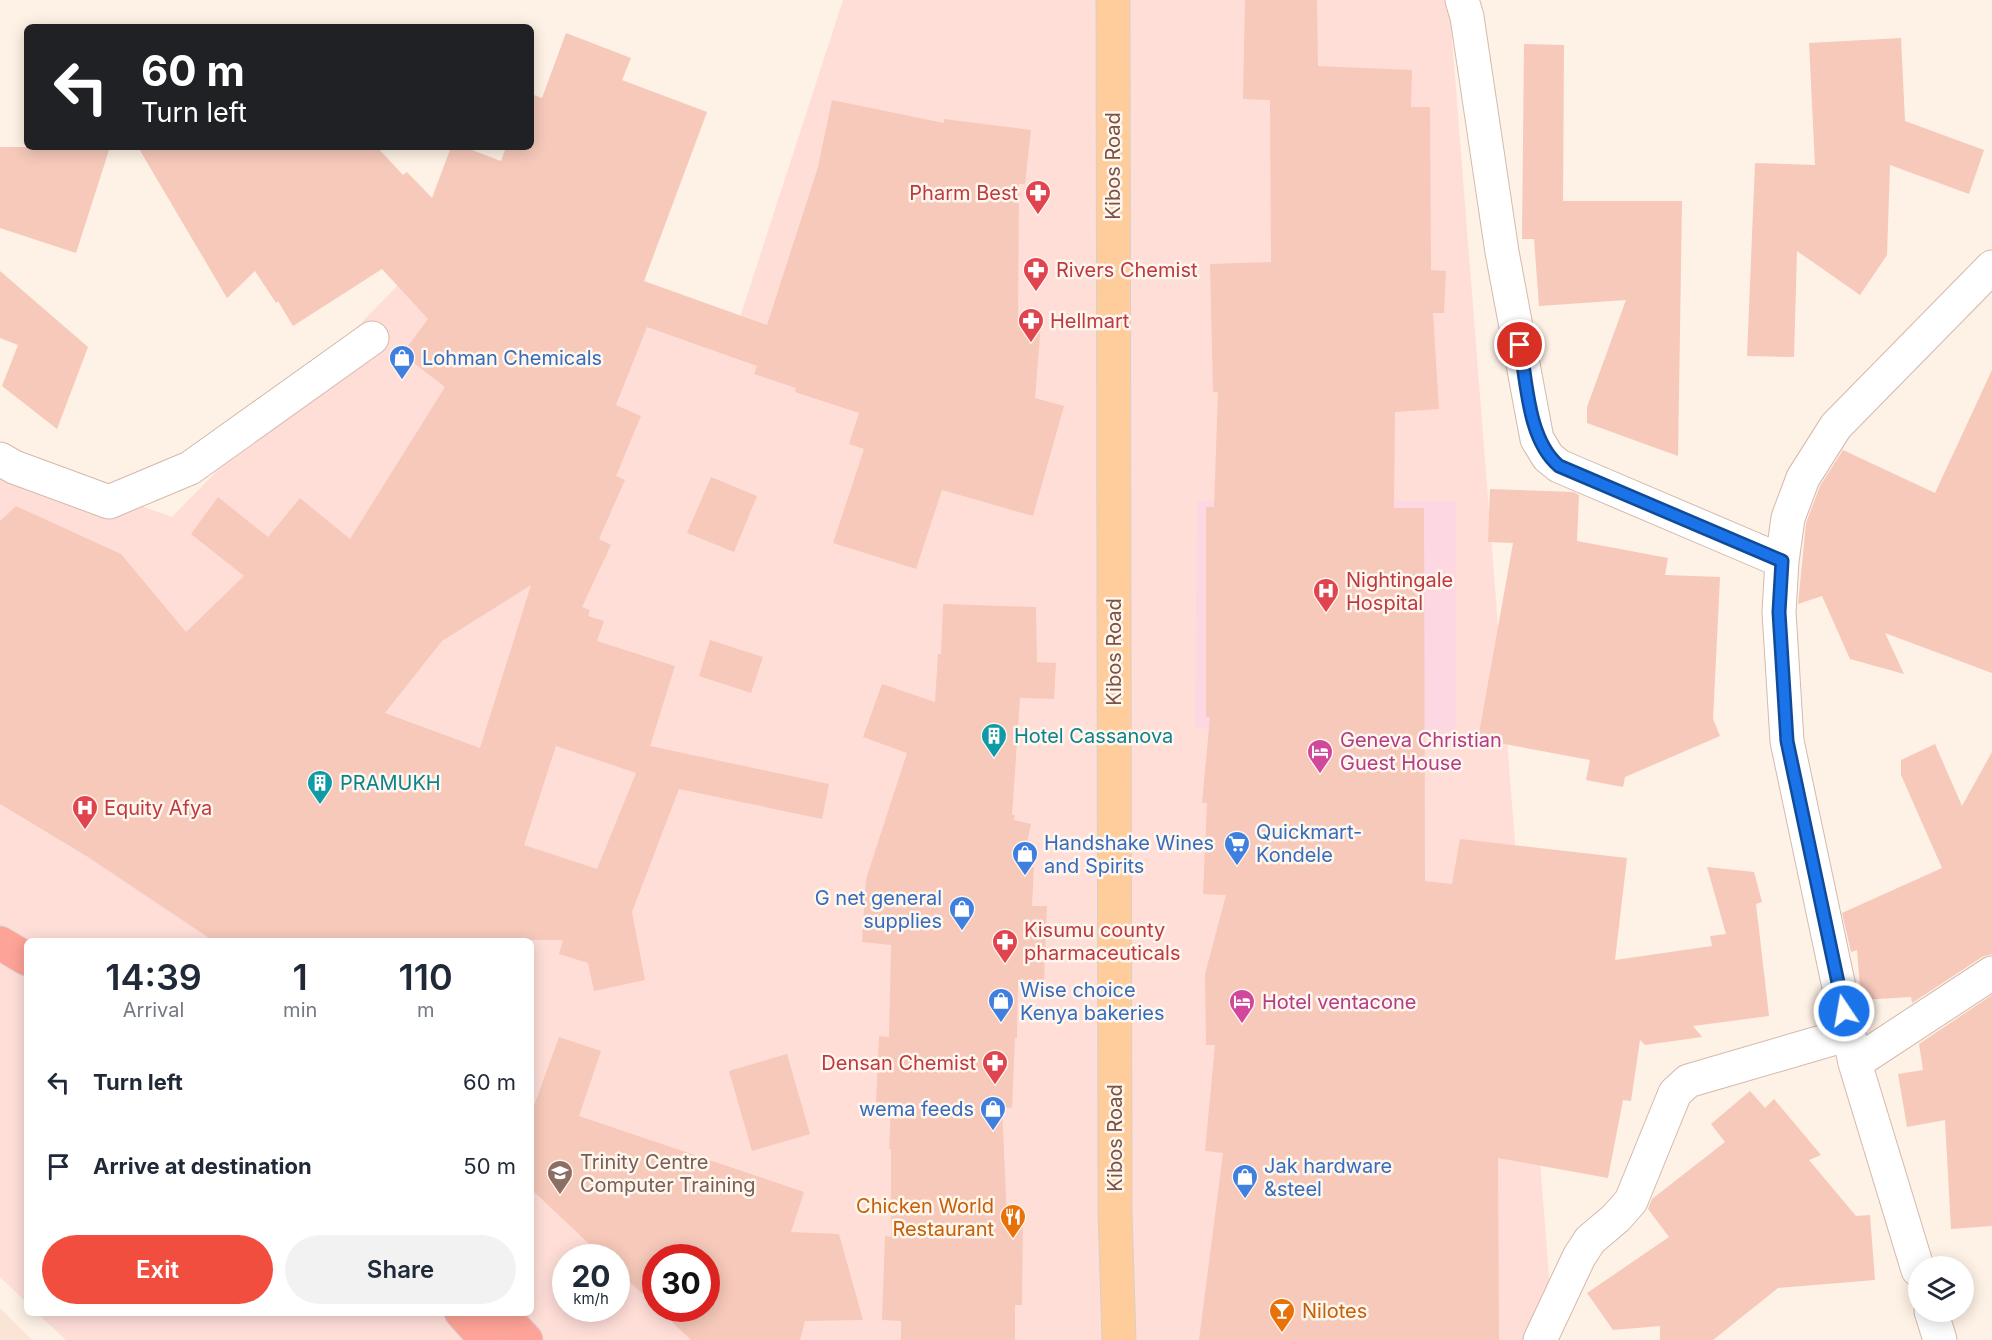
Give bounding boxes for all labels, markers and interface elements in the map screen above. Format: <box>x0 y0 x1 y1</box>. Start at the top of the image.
text: 60 m <box>141 45 245 96</box>
icon: left <box>42 48 120 126</box>
text: Turn left <box>141 96 247 129</box>
street label: Kibos Road <box>1101 112 1125 220</box>
pharmacy icon: Pharm Best <box>1023 178 1053 216</box>
place label: Pharm Best <box>909 181 1018 205</box>
pharmacy icon: Rivers Chemist <box>1021 255 1051 293</box>
place label: Rivers Chemist <box>1056 258 1198 282</box>
pharmacy icon: Hellmart <box>1016 306 1046 344</box>
place label: Hellmart <box>1050 309 1130 333</box>
pin <box>1494 319 1545 370</box>
icon: arrive <box>1503 328 1536 361</box>
shop icon: Lohman Chemicals <box>387 343 417 381</box>
place label: Lohman Chemicals <box>422 346 602 370</box>
place label: Nightingale Hospital <box>1346 568 1453 615</box>
hospital icon: Nightingale Hospital <box>1311 576 1341 614</box>
street label: Kibos Road <box>1102 598 1126 706</box>
building icon: Hotel Cassanova <box>979 721 1009 759</box>
place label: Hotel Cassanova <box>1014 724 1173 748</box>
place label: Geneva Christian Guest House <box>1340 728 1502 775</box>
hotel icon: Geneva Christian Guest House <box>1305 737 1335 775</box>
building icon: PRAMUKH <box>305 768 335 806</box>
place label: PRAMUKH <box>340 771 441 795</box>
hospital icon: Equity Afya <box>70 793 100 831</box>
place label: Equity Afya <box>104 796 212 820</box>
place label: Quickmart- Kondele <box>1256 820 1362 867</box>
supermarket icon: Quickmart- Kondele <box>1222 829 1252 867</box>
place label: Handshake Wines and Spirits <box>1044 831 1214 878</box>
shop icon: Handshake Wines and Spirits <box>1010 839 1040 877</box>
place label: G net general supplies <box>815 886 942 933</box>
shop icon: G net general supplies <box>947 894 977 932</box>
place label: Kisumu county pharmaceuticals <box>1024 918 1180 965</box>
pharmacy icon: Kisumu county pharmaceuticals <box>990 927 1020 965</box>
text: 14:39 <box>105 955 202 999</box>
text: 1 <box>293 955 308 999</box>
text: 110 <box>399 955 453 999</box>
place label: Wise choice Kenya bakeries <box>1020 978 1165 1025</box>
position arrow <box>1812 979 1876 1043</box>
shop icon: Wise choice Kenya bakeries <box>986 986 1016 1024</box>
hotel icon: Hotel ventacone <box>1227 987 1257 1025</box>
place label: Hotel ventacone <box>1262 990 1416 1014</box>
text: Arrival <box>123 998 184 1022</box>
text: min <box>283 998 317 1022</box>
text: m <box>417 998 434 1022</box>
pharmacy icon: Densan Chemist <box>980 1048 1010 1086</box>
place label: Densan Chemist <box>821 1051 976 1075</box>
icon: left <box>42 1066 75 1099</box>
text: Turn left <box>93 1069 183 1095</box>
text: 60 m <box>463 1069 516 1095</box>
street label: Kibos Road <box>1103 1084 1127 1192</box>
shop icon: wema feeds <box>978 1094 1008 1132</box>
place label: wema feeds <box>859 1097 974 1121</box>
icon: arrive <box>42 1150 75 1183</box>
place label: Trinity Centre Computer Training <box>580 1150 755 1197</box>
text: Arrive at destination <box>93 1153 312 1179</box>
text: 50 m <box>463 1153 516 1179</box>
place label: Jak hardware &steel <box>1264 1154 1392 1201</box>
school or university icon: Trinity Centre Computer Training <box>545 1158 575 1196</box>
shop icon: Jak hardware &steel <box>1230 1162 1260 1200</box>
place label: Chicken World Restaurant <box>856 1194 994 1241</box>
restaurant icon: Chicken World Restaurant <box>998 1202 1028 1240</box>
button: Exit <box>42 1235 273 1304</box>
button: Share <box>285 1235 516 1304</box>
speed limit sign: 30 <box>642 1244 720 1322</box>
map controls <box>1908 1256 1974 1322</box>
button: layers <box>1908 1256 1974 1322</box>
text: 20 <box>571 1258 611 1294</box>
text: km/h <box>573 1289 609 1308</box>
bar icon: Nilotes <box>1267 1296 1297 1334</box>
place label: Nilotes <box>1302 1299 1367 1323</box>

